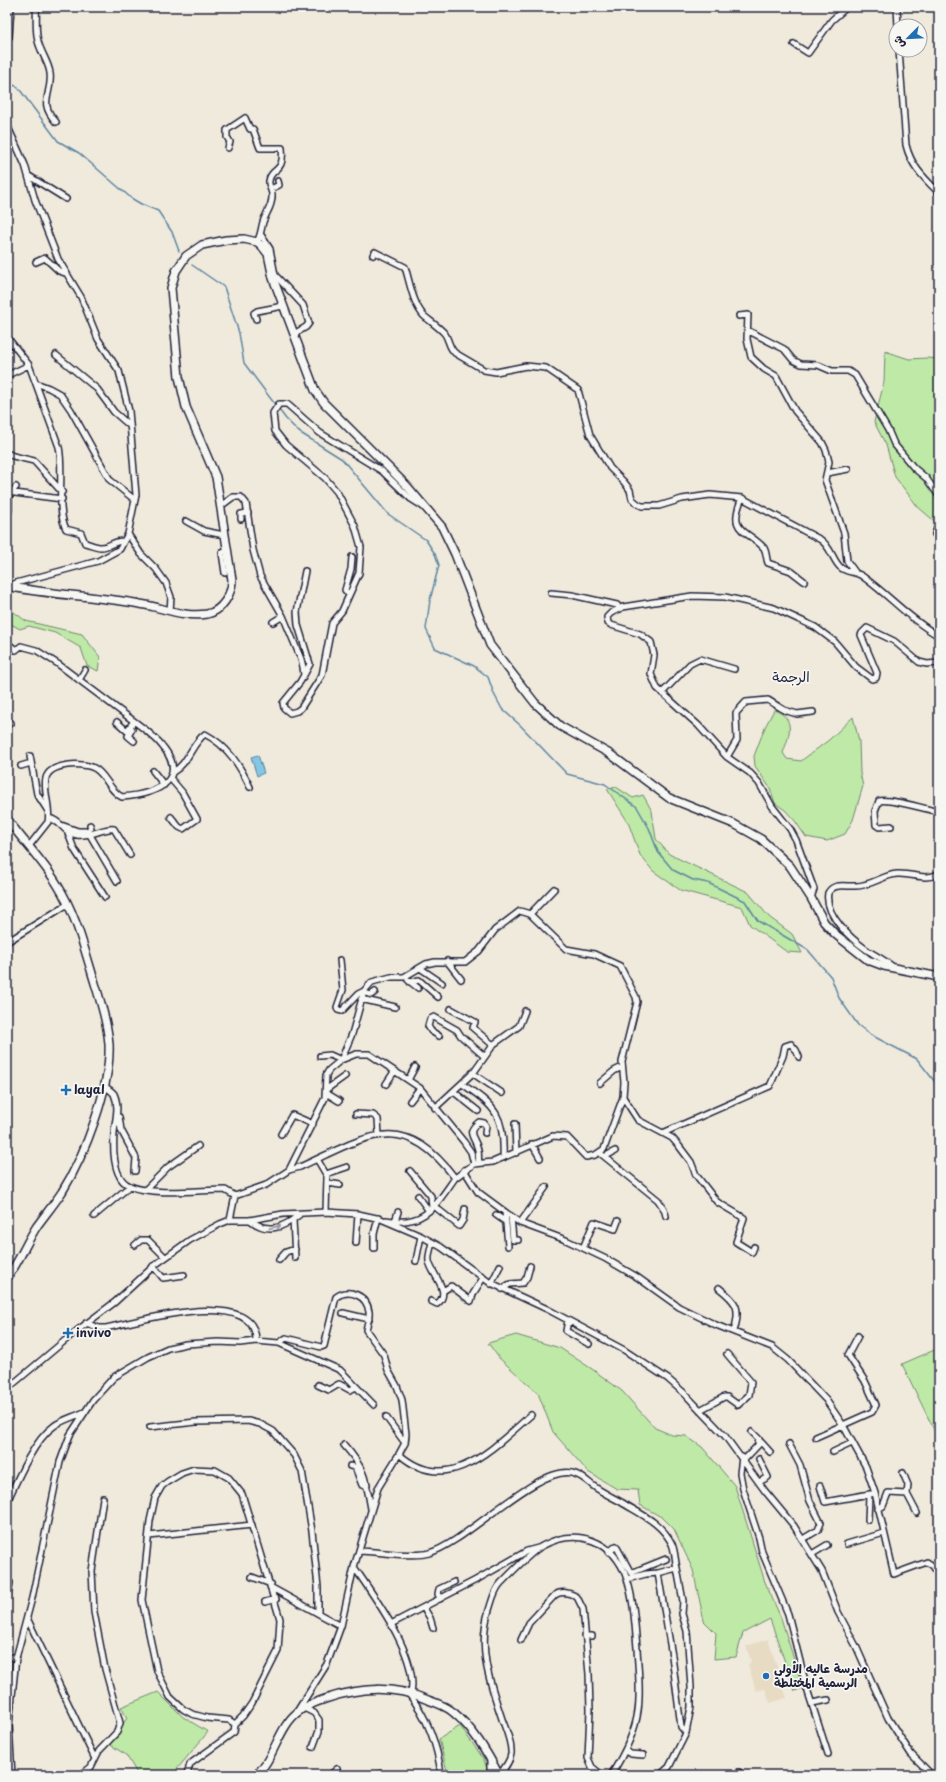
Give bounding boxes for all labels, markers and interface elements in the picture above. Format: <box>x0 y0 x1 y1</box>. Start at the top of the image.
north arrow <box>888 18 928 58</box>
text: ش <box>888 33 909 51</box>
district label: الرجمة <box>772 666 810 687</box>
place label: layal <box>74 1080 105 1098</box>
marker: layal <box>61 1085 71 1095</box>
one-way arrow <box>268 1222 281 1230</box>
place label: invivo <box>76 1323 111 1341</box>
marker: invivo <box>63 1328 73 1338</box>
place label: مدرسة عاليه الأولى الرسمية المختلطة <box>774 1659 868 1691</box>
marker: مدرسة عاليه الأولى الرسمية المختلطة <box>761 1671 771 1681</box>

